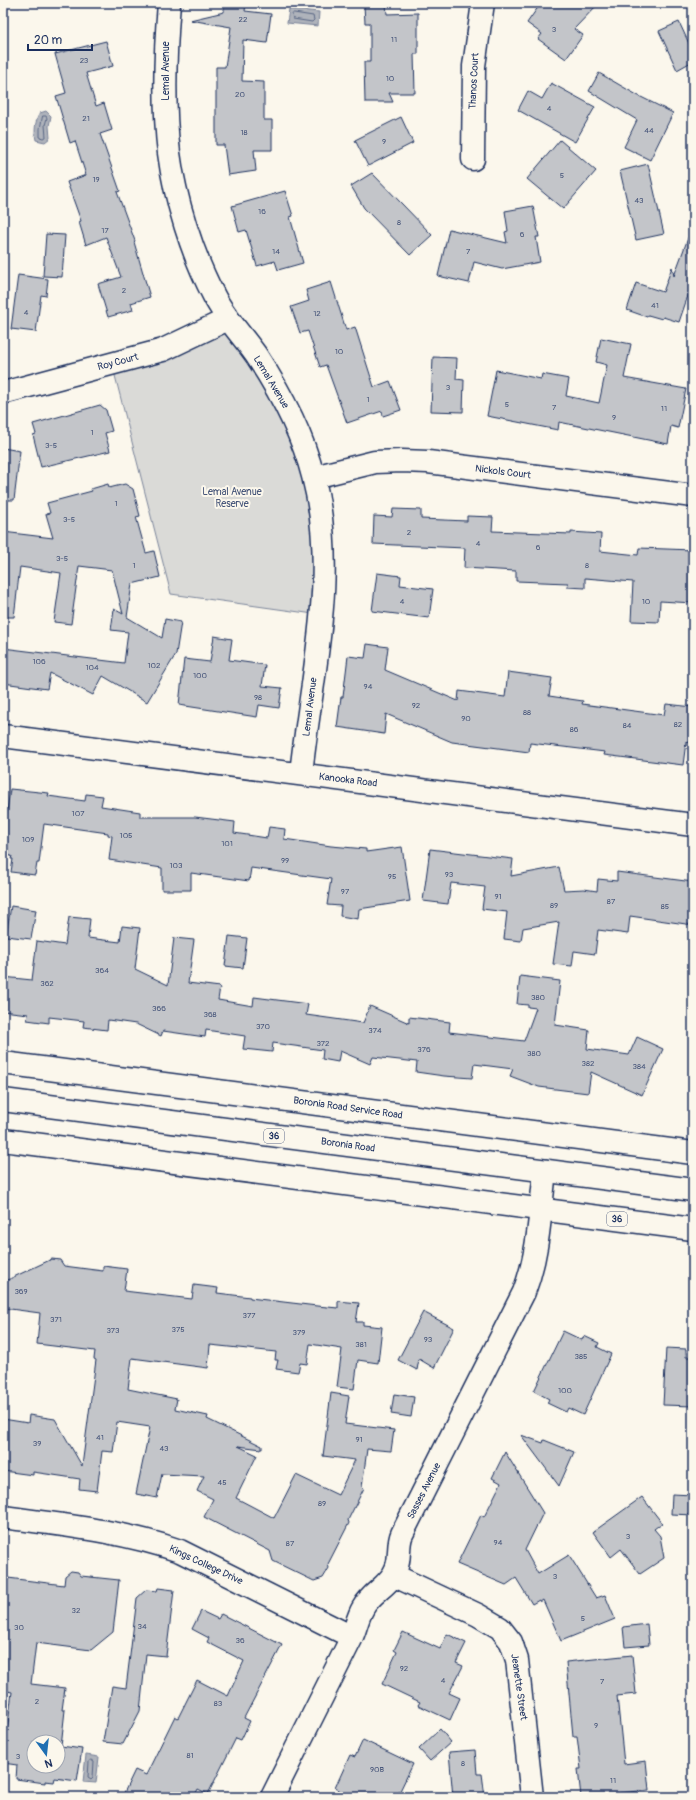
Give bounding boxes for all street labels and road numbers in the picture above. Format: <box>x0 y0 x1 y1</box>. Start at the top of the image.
street label: Lemal Avenue <box>160 41 172 101</box>
street label: Thanos Court <box>467 51 482 110</box>
street label: Roy Court <box>96 351 141 373</box>
street label: Lemal Avenue <box>251 353 291 411</box>
street label: Nickols Court <box>474 463 533 482</box>
street label: Lemal Avenue <box>300 677 320 737</box>
street label: Kanooka Road <box>318 770 378 790</box>
street label: Boronia Road Service Road <box>293 1094 404 1122</box>
road number: 36 <box>264 1129 284 1143</box>
street label: Boronia Road <box>320 1135 376 1155</box>
road number: 36 <box>607 1212 627 1226</box>
street label: Sasses Avenue <box>405 1461 443 1521</box>
street label: Kings College Drive <box>167 1543 245 1587</box>
street label: Jeanette Street <box>508 1653 530 1722</box>

